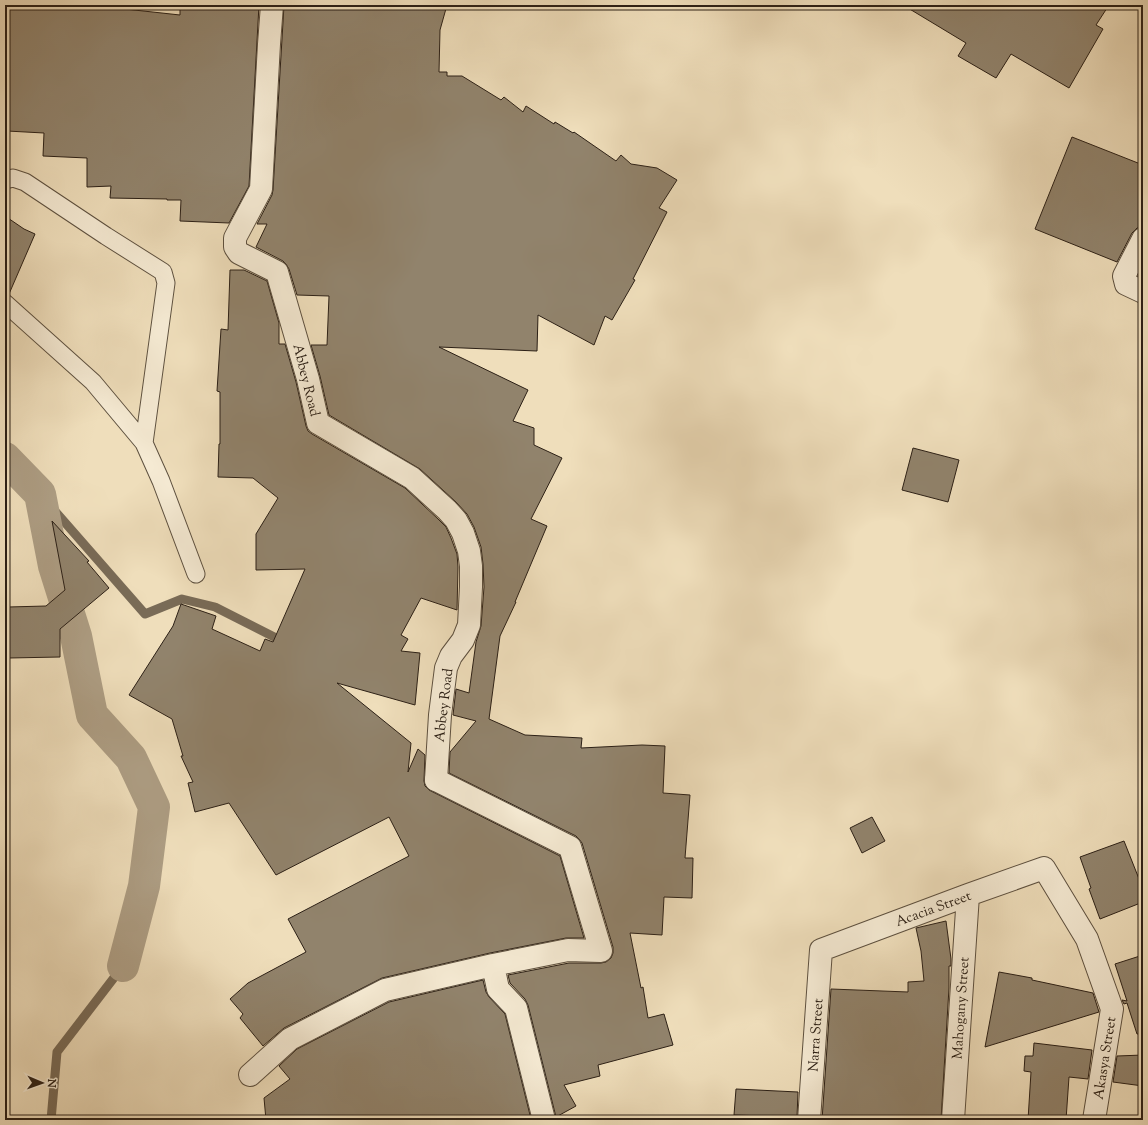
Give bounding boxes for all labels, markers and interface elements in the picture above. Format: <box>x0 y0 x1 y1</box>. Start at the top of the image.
street label: Abbey Road <box>286 342 324 419</box>
street label: Abbey Road <box>431 667 459 743</box>
street label: Acacia Street <box>893 887 974 933</box>
street label: Mahogany Street <box>948 956 976 1060</box>
street label: Narra Street <box>804 998 830 1072</box>
street label: Akasya Street <box>1090 1015 1122 1101</box>
north arrow <box>22 1063 62 1103</box>
text: N <box>43 1078 59 1088</box>

